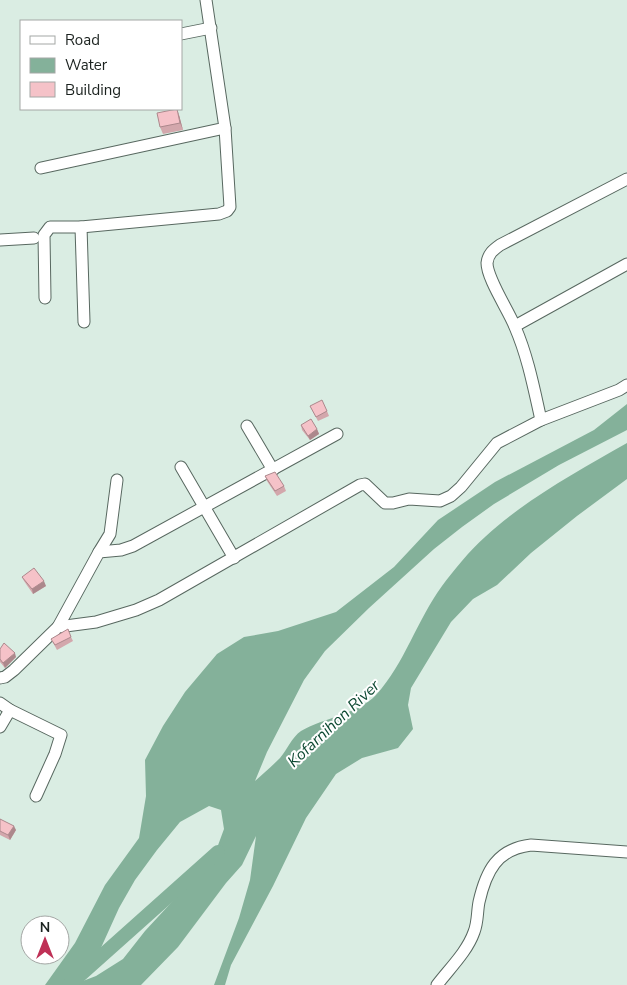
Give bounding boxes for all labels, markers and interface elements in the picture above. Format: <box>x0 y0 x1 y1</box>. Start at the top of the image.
legend <box>20 20 182 110</box>
text: Road <box>65 30 100 50</box>
text: Water <box>65 55 108 75</box>
text: Building <box>65 80 121 100</box>
water label: Kofarnihon River <box>283 674 386 772</box>
north arrow <box>20 915 70 965</box>
text: N <box>40 918 50 937</box>

